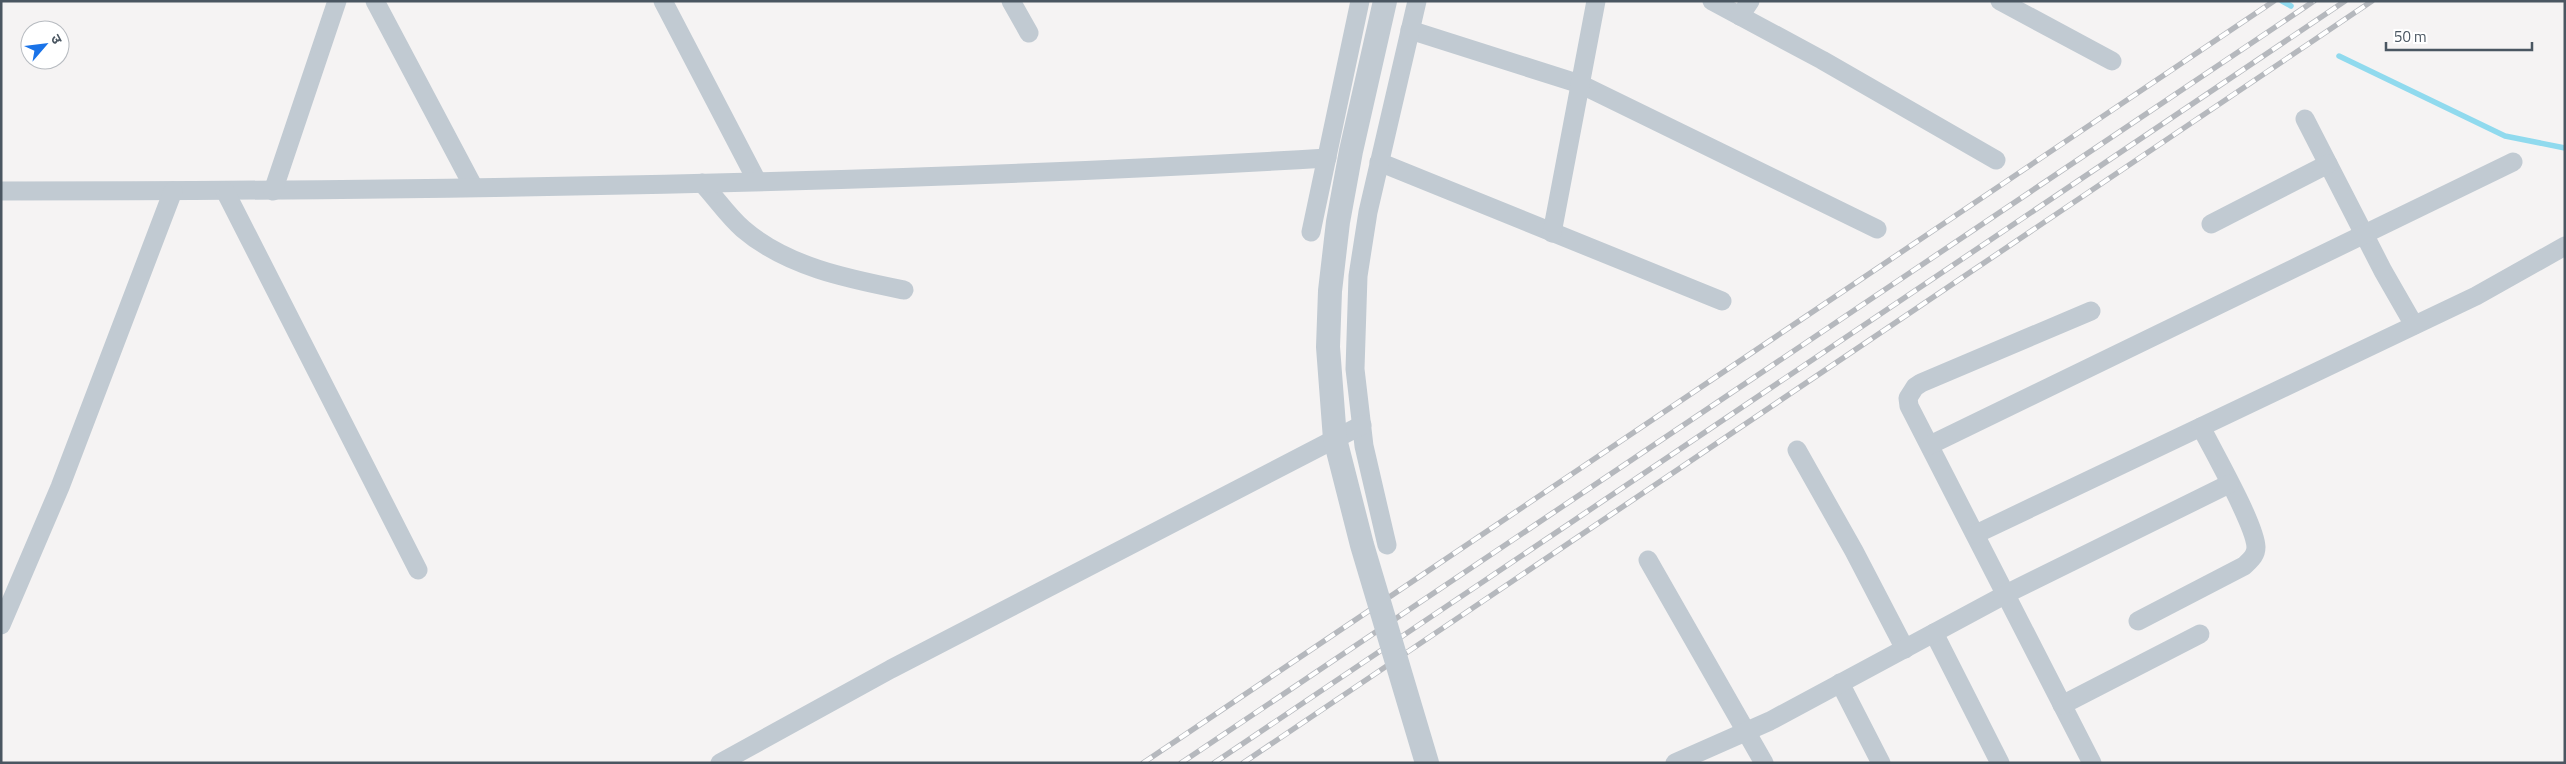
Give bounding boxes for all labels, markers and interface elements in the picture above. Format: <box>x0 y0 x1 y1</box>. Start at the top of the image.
north arrow <box>20 20 70 70</box>
scale bar <box>2386 20 2532 52</box>
text: 50 m <box>2394 25 2427 48</box>
text: उ <box>46 30 68 48</box>

